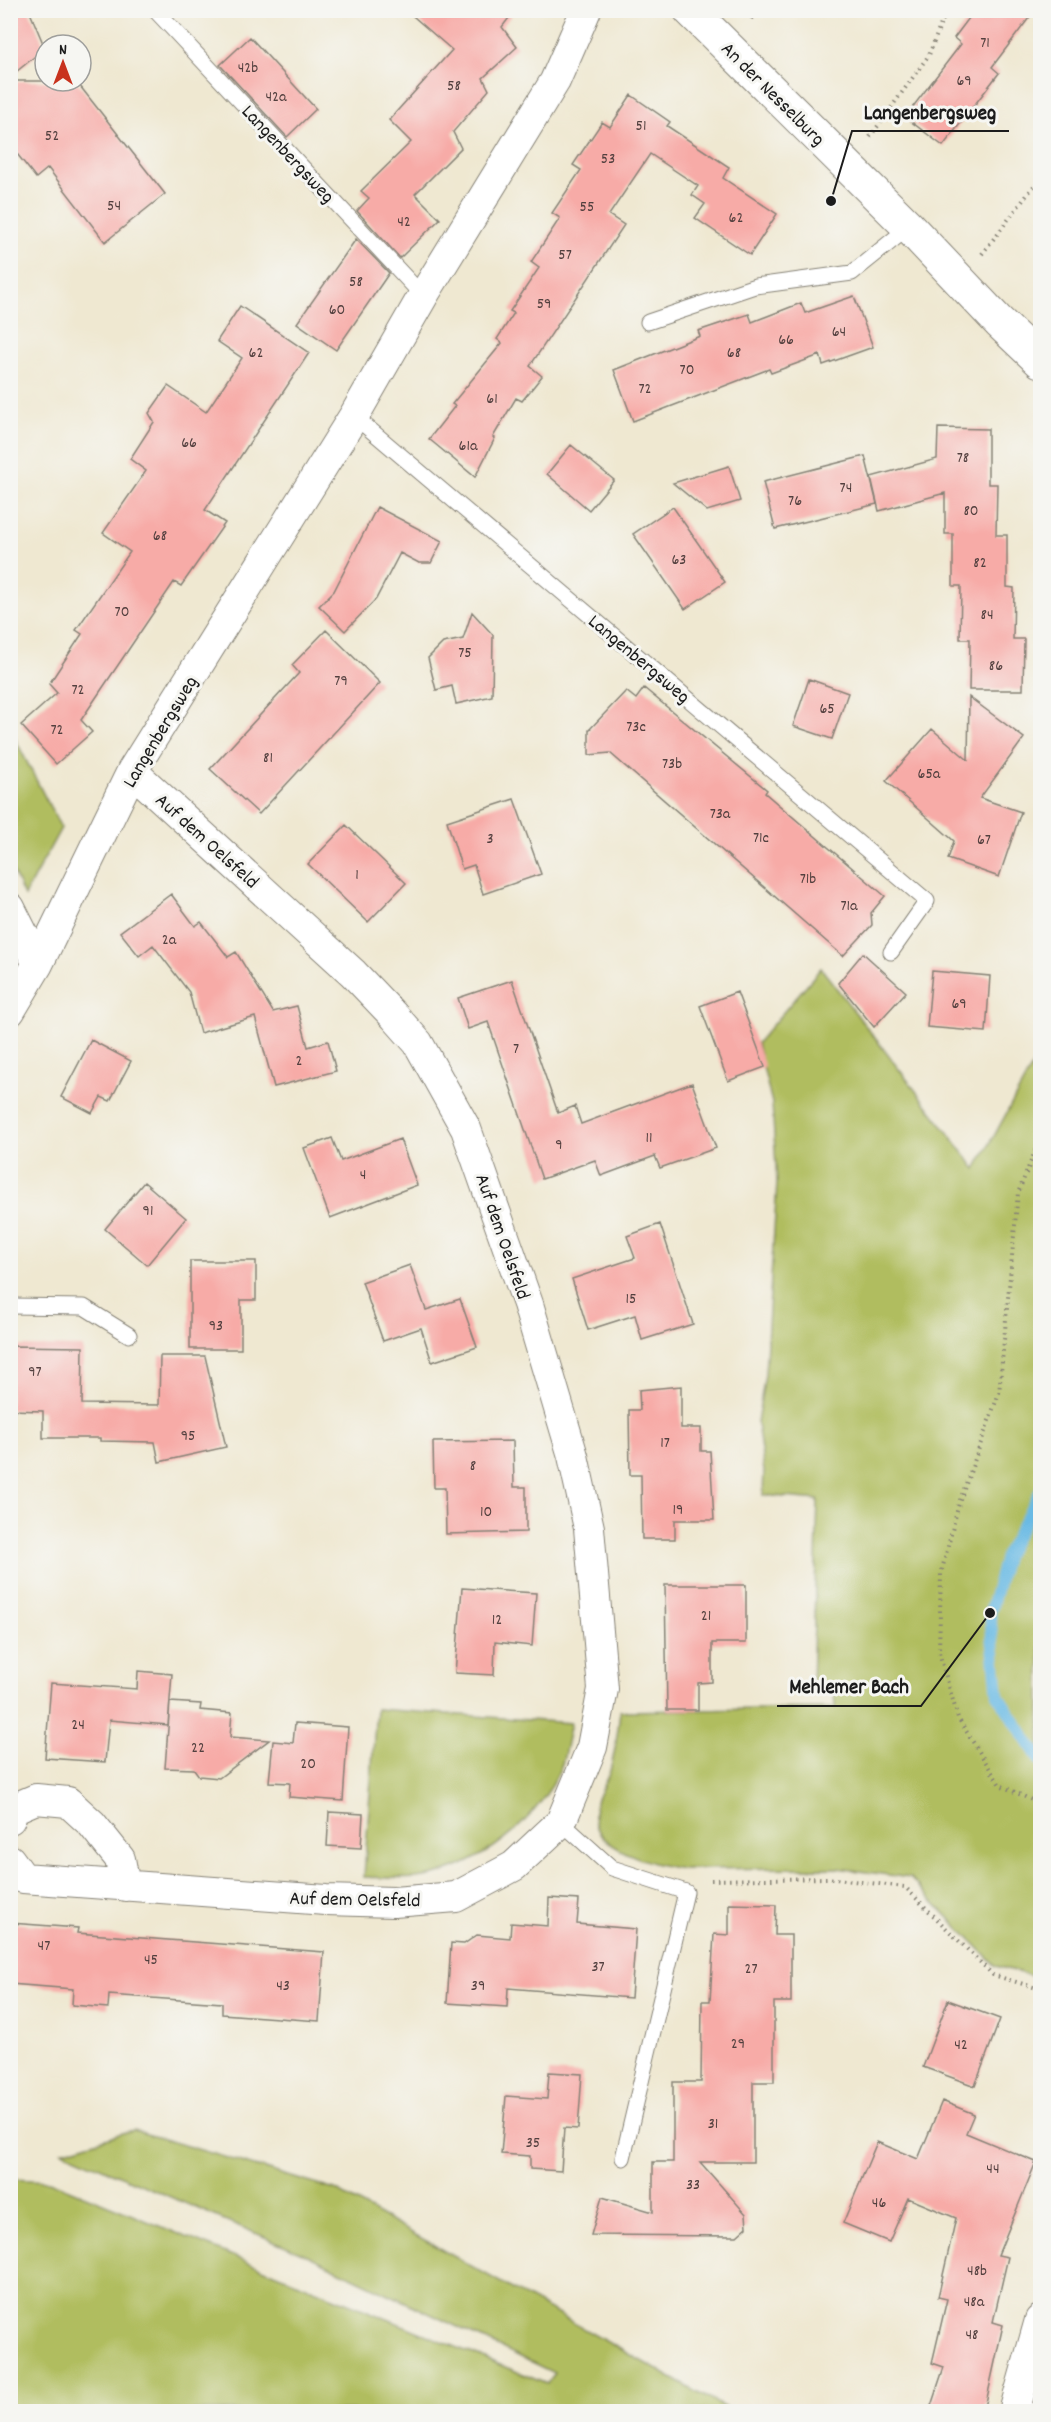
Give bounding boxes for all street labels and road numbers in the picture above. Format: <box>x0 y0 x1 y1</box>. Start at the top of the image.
street label: An der Nesselburg <box>713 37 830 154</box>
street label: Langenbergsweg <box>234 99 340 211</box>
street label: Langenbergsweg <box>581 609 695 712</box>
street label: Langenbergsweg <box>117 671 206 794</box>
street label: Auf dem Oelsfeld <box>148 788 264 896</box>
street label: Auf dem Oelsfeld <box>467 1170 536 1304</box>
street label: Auf dem Oelsfeld <box>289 1886 421 1916</box>

